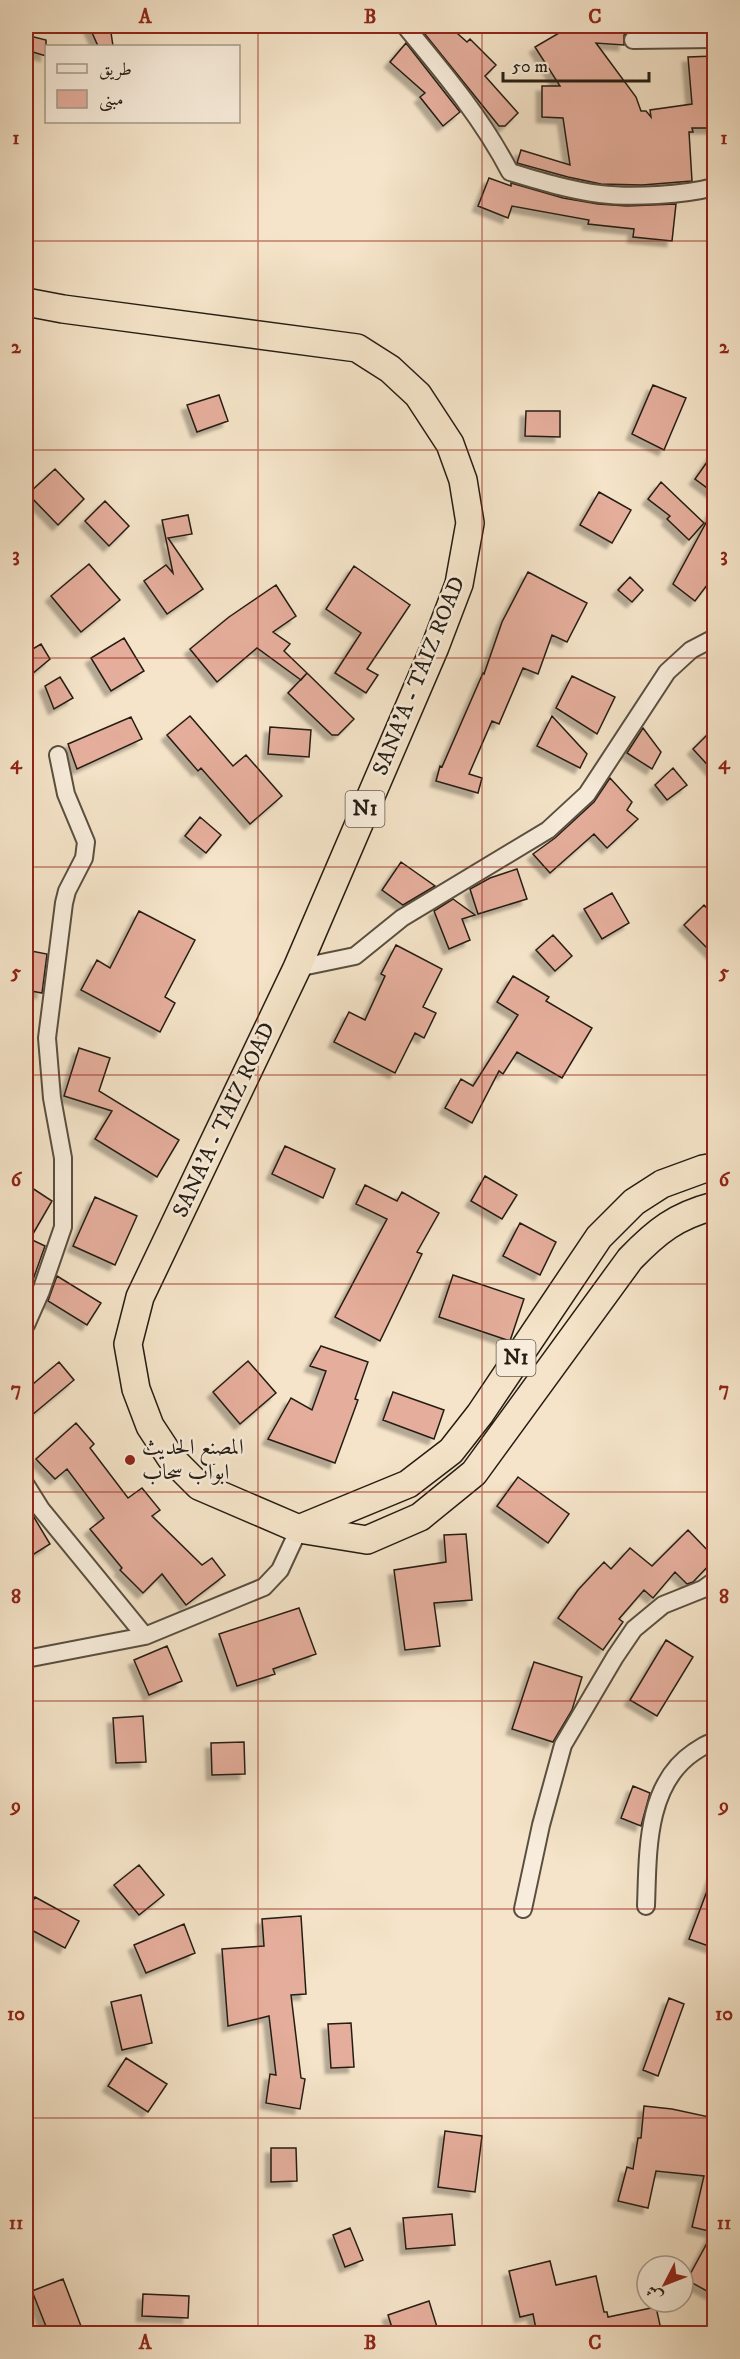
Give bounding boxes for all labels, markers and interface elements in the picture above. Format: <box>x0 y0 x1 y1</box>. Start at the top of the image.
text: A <box>138 5 153 30</box>
text: B <box>364 5 376 30</box>
text: C <box>588 5 602 30</box>
legend <box>45 45 240 123</box>
scale bar <box>503 45 648 83</box>
text: 50 m <box>512 56 548 78</box>
text: طريق <box>99 59 132 81</box>
text: مبنى <box>99 89 124 112</box>
text: 1 <box>12 126 20 151</box>
text: 1 <box>720 126 728 151</box>
text: 2 <box>11 335 22 360</box>
text: 2 <box>719 335 730 360</box>
text: 3 <box>12 543 20 568</box>
text: 3 <box>720 543 728 568</box>
street label: SANA'A - TAIZ ROAD <box>367 573 471 779</box>
text: 4 <box>10 751 23 776</box>
text: 4 <box>718 751 731 776</box>
road number: N1 <box>346 791 385 827</box>
text: 5 <box>10 960 21 985</box>
text: 5 <box>718 960 729 985</box>
street label: SANA'A - TAIZ ROAD <box>167 1018 281 1222</box>
text: 6 <box>11 1168 23 1193</box>
text: 6 <box>719 1168 731 1193</box>
road number: N1 <box>496 1340 536 1376</box>
text: 7 <box>11 1377 21 1402</box>
text: 7 <box>719 1377 729 1402</box>
place label: المصنع الحديث ابواب سحاب <box>142 1434 244 1486</box>
marker: المصنع الحديث ابواب سحاب <box>123 1453 137 1467</box>
text: 8 <box>11 1585 21 1610</box>
text: 8 <box>719 1585 729 1610</box>
text: 9 <box>9 1794 21 1819</box>
text: 9 <box>717 1794 729 1819</box>
text: 10 <box>7 2002 25 2027</box>
text: 10 <box>715 2002 733 2027</box>
text: 11 <box>9 2211 23 2236</box>
text: 11 <box>717 2211 731 2236</box>
north arrow <box>635 2254 695 2314</box>
text: ش <box>642 2281 667 2306</box>
text: A <box>138 2331 153 2356</box>
text: B <box>364 2331 376 2356</box>
text: C <box>588 2331 602 2356</box>

